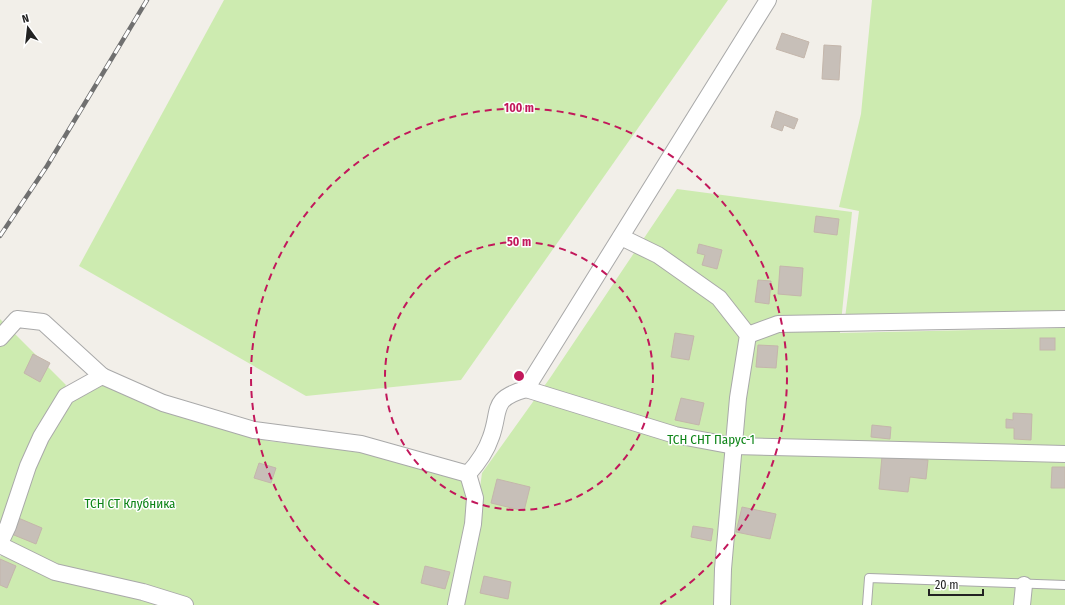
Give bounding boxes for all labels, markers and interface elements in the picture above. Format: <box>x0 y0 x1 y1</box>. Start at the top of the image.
north arrow <box>8 8 48 48</box>
text: N <box>21 12 30 26</box>
text: 100 m <box>504 101 534 115</box>
text: 50 m <box>507 235 531 249</box>
centre of rings <box>512 369 526 383</box>
park label: ТСН СНТ Парус-1 <box>667 432 755 447</box>
park label: ТСН СТ Клубника <box>84 496 176 511</box>
scale bar <box>929 571 983 597</box>
text: 20 m <box>935 578 959 592</box>

